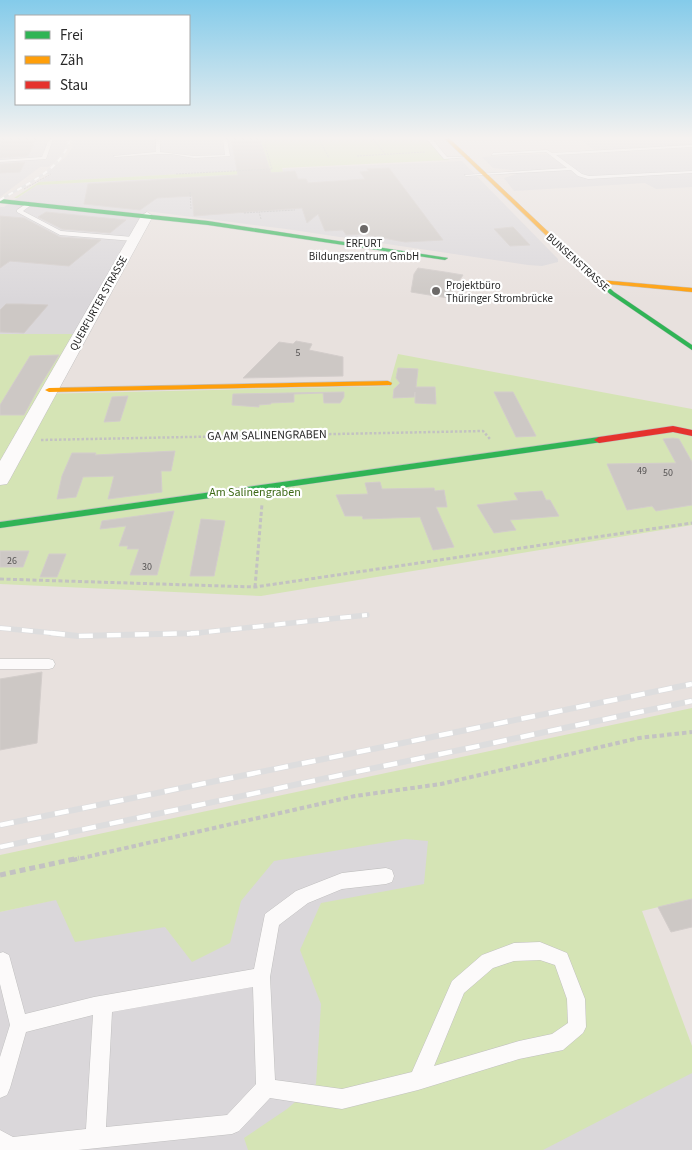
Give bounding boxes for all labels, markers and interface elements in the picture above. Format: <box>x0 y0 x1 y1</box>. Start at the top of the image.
legend <box>15 15 190 105</box>
text: Frei <box>60 25 83 46</box>
text: Zäh <box>60 50 84 71</box>
text: Stau <box>60 75 88 96</box>
marker: ERFURT Bildungszentrum GmbH <box>358 223 370 235</box>
street label: BUNSENSTRASSE <box>543 230 613 295</box>
place label: ERFURT Bildungszentrum GmbH <box>309 236 419 264</box>
street label: QUERFURTER STRASSE <box>66 253 131 353</box>
place label: Projektbüro Thüringer Strombrücke <box>446 278 554 306</box>
marker: Projektbüro Thüringer Strombrücke <box>430 285 442 297</box>
house number: 5 <box>296 346 301 360</box>
street label: GA AM SALINENGRABEN <box>207 426 327 445</box>
house number: 49 <box>637 464 647 478</box>
house number: 50 <box>663 466 673 480</box>
park label: Am Salinengraben <box>209 484 301 501</box>
house number: 26 <box>7 554 17 568</box>
house number: 30 <box>142 560 152 574</box>

